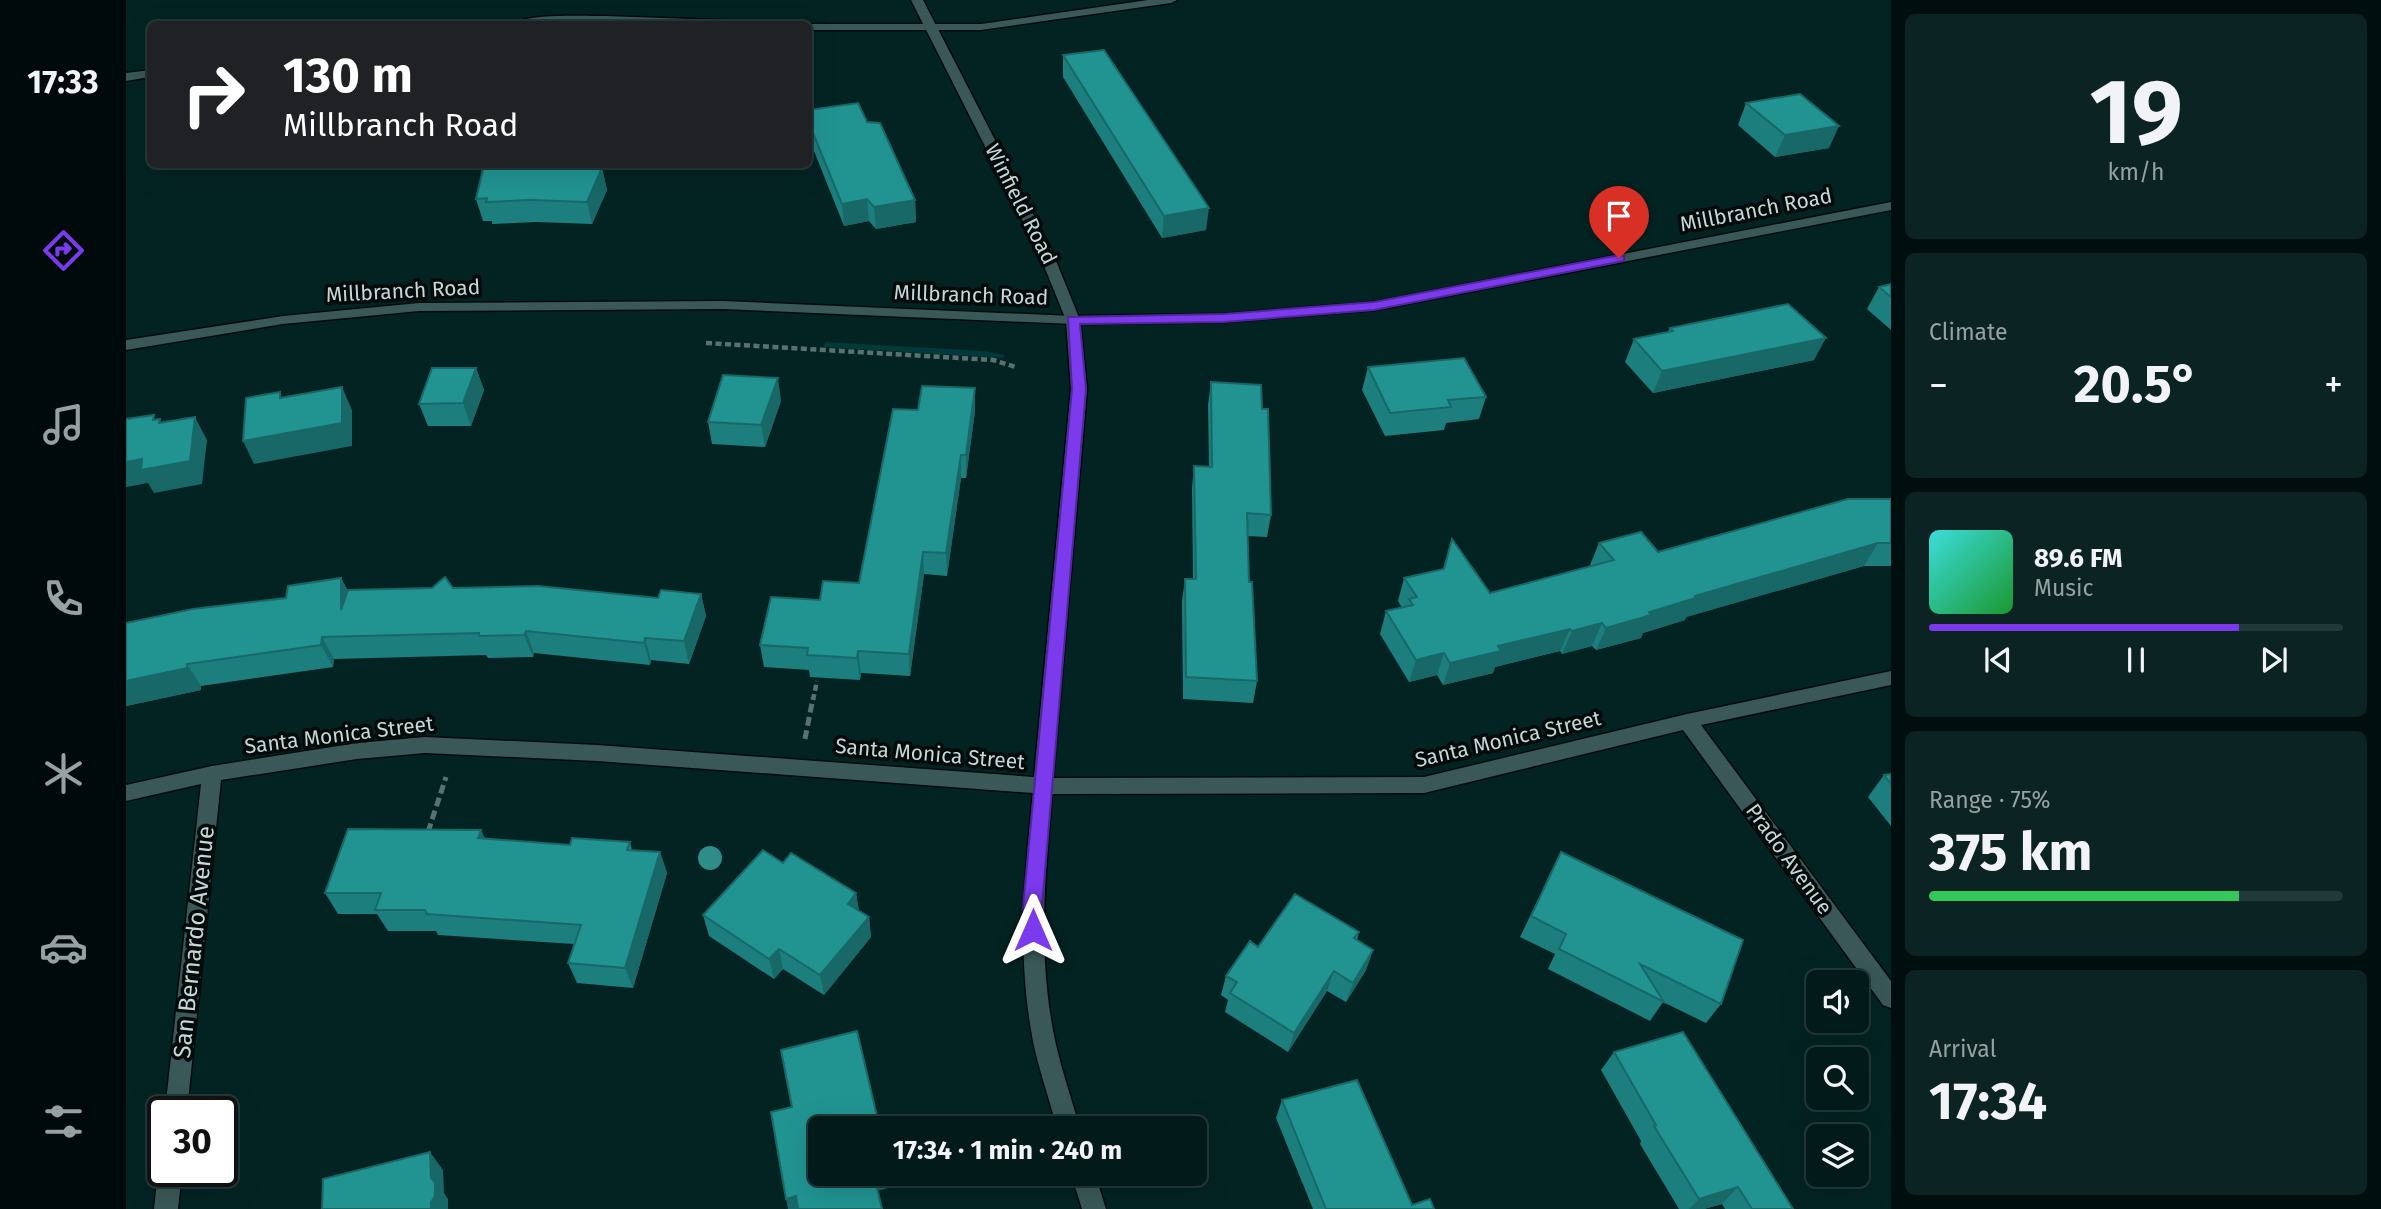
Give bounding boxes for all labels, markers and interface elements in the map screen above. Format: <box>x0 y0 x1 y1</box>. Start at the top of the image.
text: 130 m <box>283 46 413 105</box>
icon: right <box>168 49 259 140</box>
text: 19 <box>2089 58 2183 167</box>
text: 17:33 <box>27 63 99 101</box>
text: Millbranch Road <box>283 106 518 144</box>
street label: Winfield Road <box>980 139 1062 269</box>
text: km/h <box>2108 158 2164 186</box>
street label: Millbranch Road <box>1678 183 1834 237</box>
pin <box>1589 186 1649 258</box>
icon: arrive <box>1600 197 1638 235</box>
icon: directions <box>39 226 88 275</box>
street label: Millbranch Road <box>325 274 481 308</box>
street label: Millbranch Road <box>893 279 1049 311</box>
text: Climate <box>1929 318 2008 346</box>
text: 20.5° <box>2074 353 2198 416</box>
text: − <box>1929 362 1948 408</box>
text: + <box>2324 362 2343 408</box>
icon: music <box>39 400 88 449</box>
text: 89.6 FM <box>2034 543 2122 574</box>
icon: phone <box>39 574 88 623</box>
text: Music <box>2034 574 2094 602</box>
icon: previous <box>1979 641 2017 679</box>
icon: pause <box>2117 641 2155 679</box>
icon: next <box>2255 641 2293 679</box>
street label: Santa Monica Street <box>1412 705 1604 773</box>
street label: Santa Monica Street <box>243 710 435 759</box>
street label: Santa Monica Street <box>834 733 1026 775</box>
icon: climate <box>39 749 88 798</box>
text: Range · 75% <box>1929 786 2050 814</box>
street label: Prado Avenue <box>1740 799 1838 919</box>
text: 375 km <box>1929 821 2092 884</box>
street label: San Bernardo Avenue <box>168 824 220 1060</box>
position arrow <box>996 893 1070 967</box>
icon: car <box>39 923 88 972</box>
map controls <box>1806 970 1869 1187</box>
button: sound <box>1806 970 1869 1033</box>
text: Arrival <box>1929 1035 1996 1063</box>
button: search <box>1806 1047 1869 1110</box>
text: 17:34 <box>1929 1070 2047 1133</box>
speed limit sign: 30 <box>147 1096 238 1187</box>
icon: filters <box>39 1097 88 1146</box>
button: layers <box>1806 1124 1869 1187</box>
text: 17:34 · 1 min · 240 m <box>893 1135 1122 1166</box>

